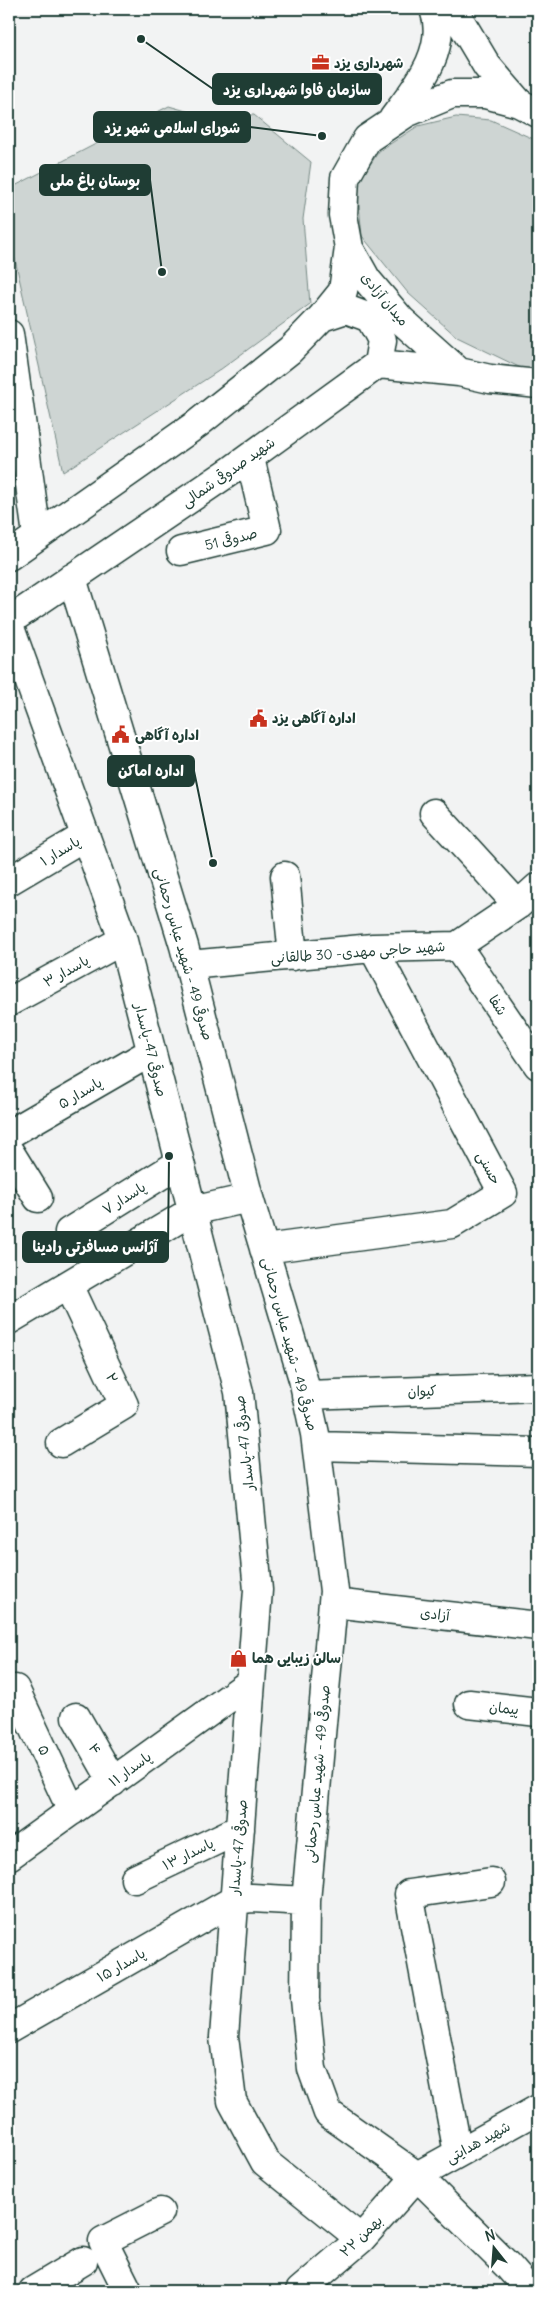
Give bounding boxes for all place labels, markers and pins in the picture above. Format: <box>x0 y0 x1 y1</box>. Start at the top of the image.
office icon: شهرداری یزد <box>310 53 330 73</box>
place label: شهرداری یزد <box>334 54 403 72</box>
callout: سازمان فاوا شهرداری یزد <box>213 74 381 104</box>
callout: شورای اسلامی شهر یزد <box>94 112 250 142</box>
callout: بوستان باغ ملی <box>40 165 150 195</box>
public building icon: اداره آگاهی یزد <box>248 708 268 728</box>
place label: اداره آگاهی یزد <box>272 709 356 727</box>
public building icon: اداره آگاهی <box>111 725 131 745</box>
place label: اداره آگاهی <box>135 726 199 744</box>
callout: اداره اماکن <box>108 756 194 786</box>
callout: آژانس مسافرتی رادینا <box>23 1232 168 1262</box>
shop icon: سالن زیبایی هما <box>228 1648 248 1668</box>
place label: سالن زیبایی هما <box>252 1649 341 1667</box>

